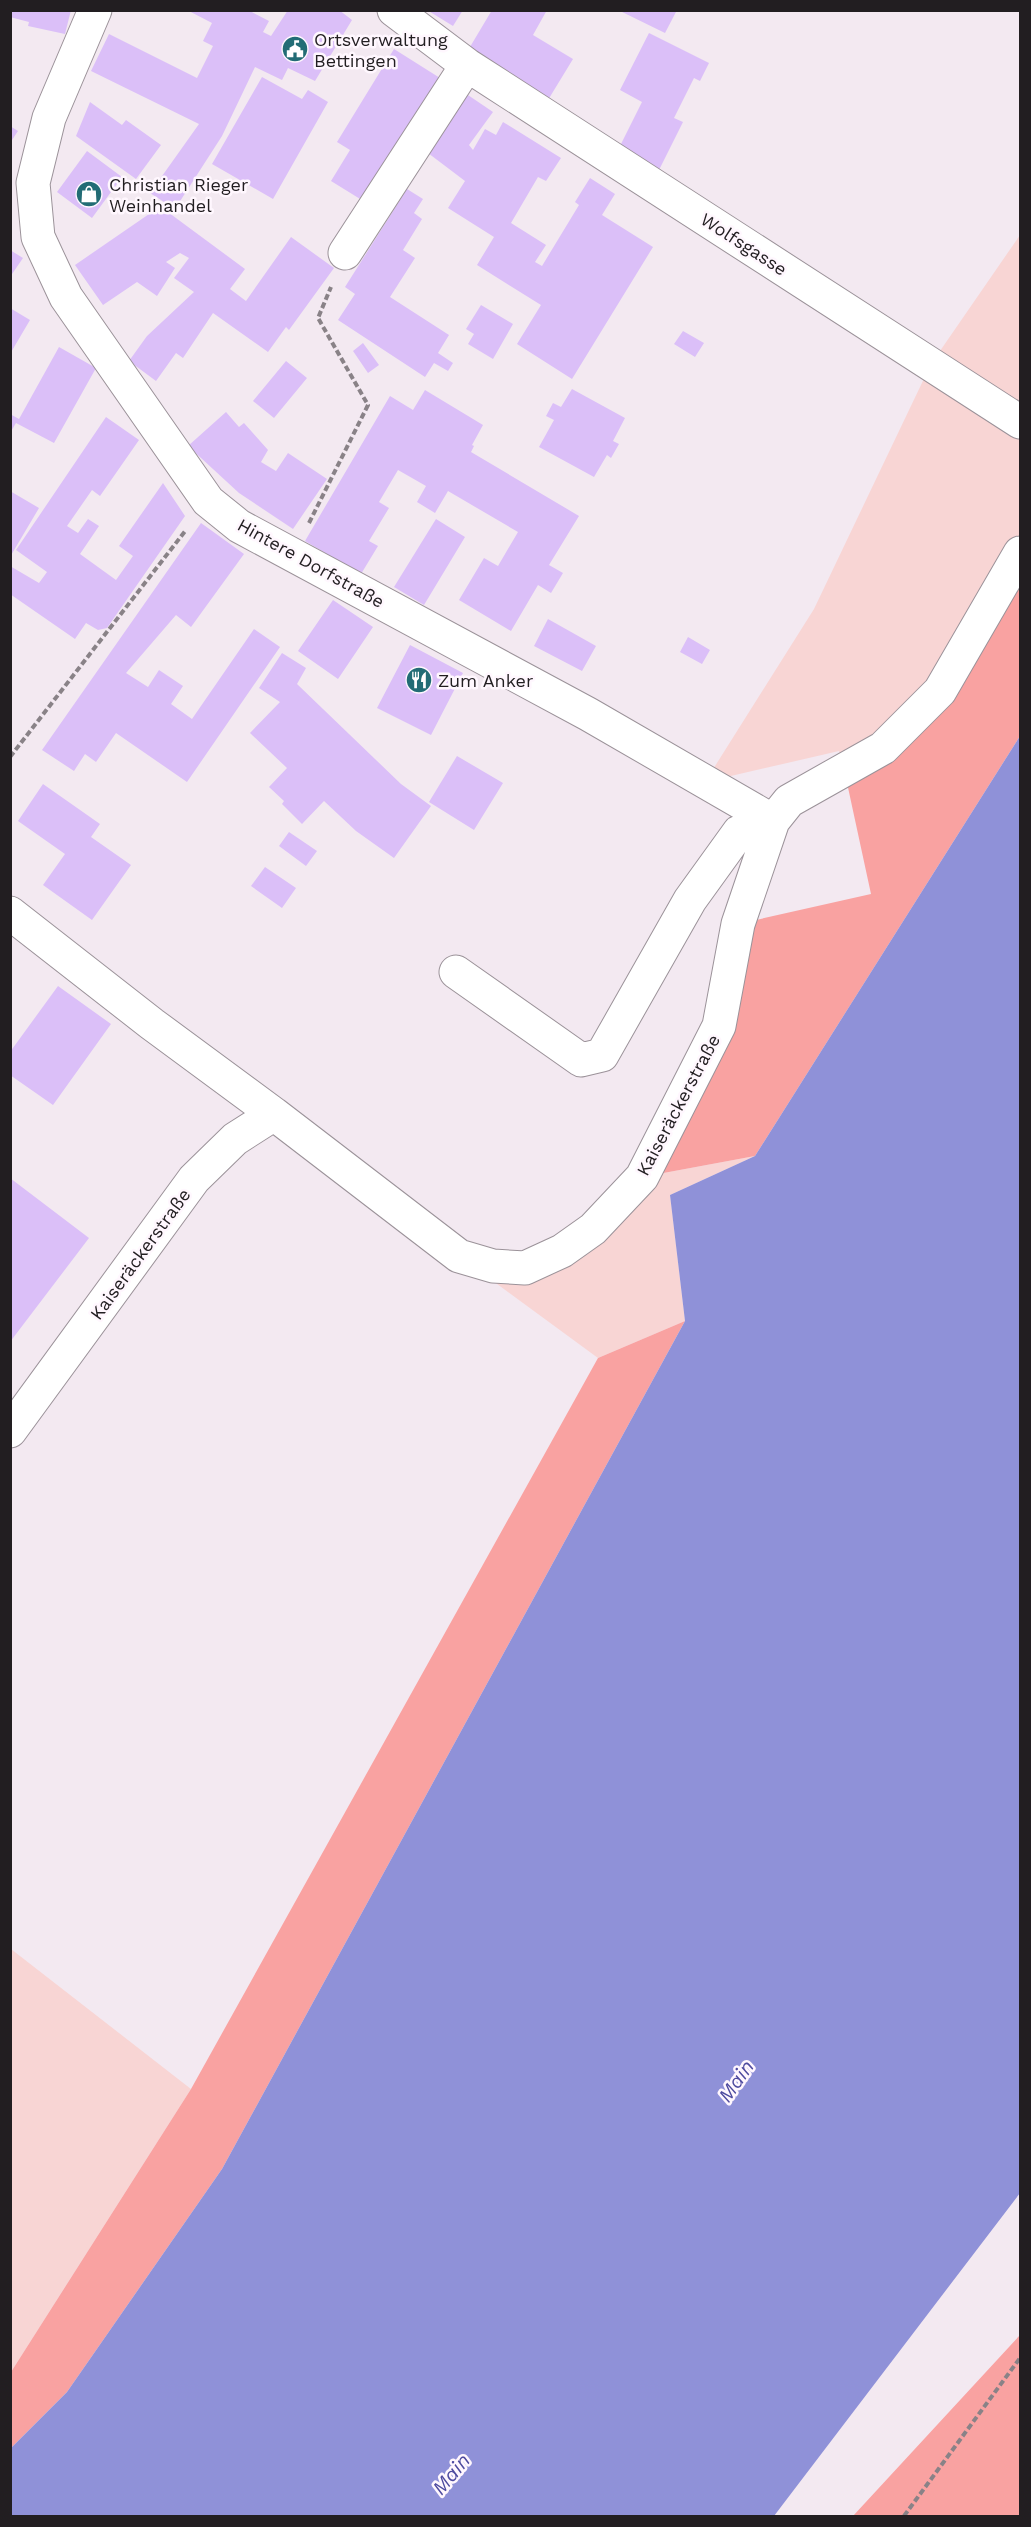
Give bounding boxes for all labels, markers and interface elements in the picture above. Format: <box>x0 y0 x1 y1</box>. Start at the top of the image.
place label: Ortsverwaltung Bettingen <box>314 29 448 71</box>
public building icon: Ortsverwaltung Bettingen <box>280 34 310 64</box>
place label: Christian Rieger Weinhandel <box>109 174 248 216</box>
shop icon: Christian Rieger Weinhandel <box>74 179 104 209</box>
street label: Wolfsgasse <box>697 208 791 280</box>
street label: Hintere Dorfstraße <box>234 514 388 612</box>
restaurant icon: Zum Anker <box>404 665 434 695</box>
place label: Zum Anker <box>438 670 533 691</box>
street label: Kaiseräckerstraße <box>632 1031 724 1179</box>
street label: Kaiseräckerstraße <box>85 1184 195 1324</box>
water label: Main <box>713 2055 759 2107</box>
water label: Main <box>427 2449 475 2499</box>

